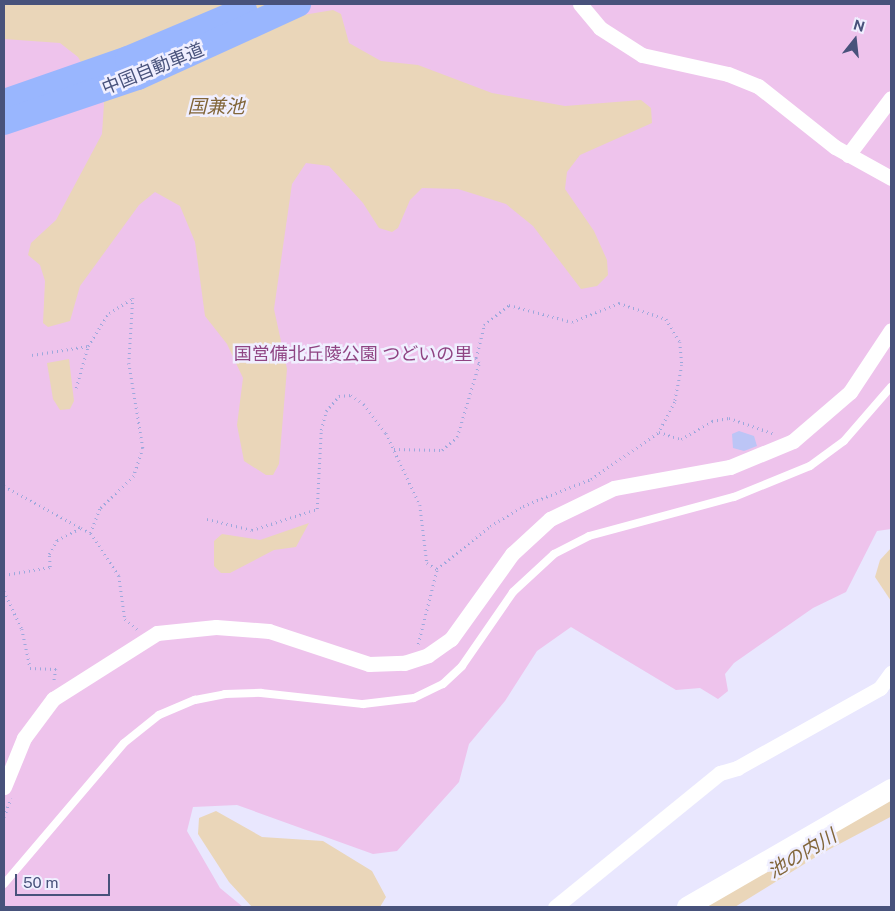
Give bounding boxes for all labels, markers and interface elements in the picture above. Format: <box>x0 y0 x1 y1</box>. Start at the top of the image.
north arrow <box>830 15 880 65</box>
text: N <box>852 16 867 35</box>
street label: 中国自動車道 <box>99 39 207 99</box>
water label: 国兼池 <box>188 96 244 118</box>
park label: 国営備北丘陵公園 つどいの里 <box>234 343 472 365</box>
water label: 池の内川 <box>764 825 840 883</box>
scale bar <box>18 864 112 896</box>
text: 50 m <box>23 874 58 891</box>

